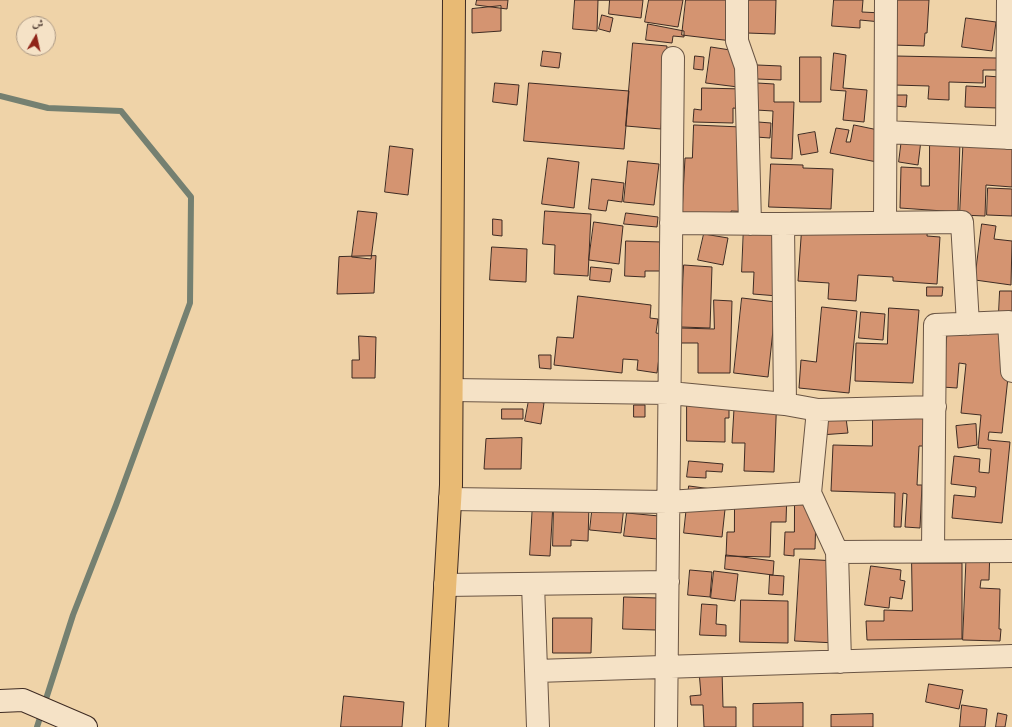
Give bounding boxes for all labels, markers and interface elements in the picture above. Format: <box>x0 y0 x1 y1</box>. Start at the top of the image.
north arrow <box>16 16 56 56</box>
text: ش <box>32 18 44 31</box>

